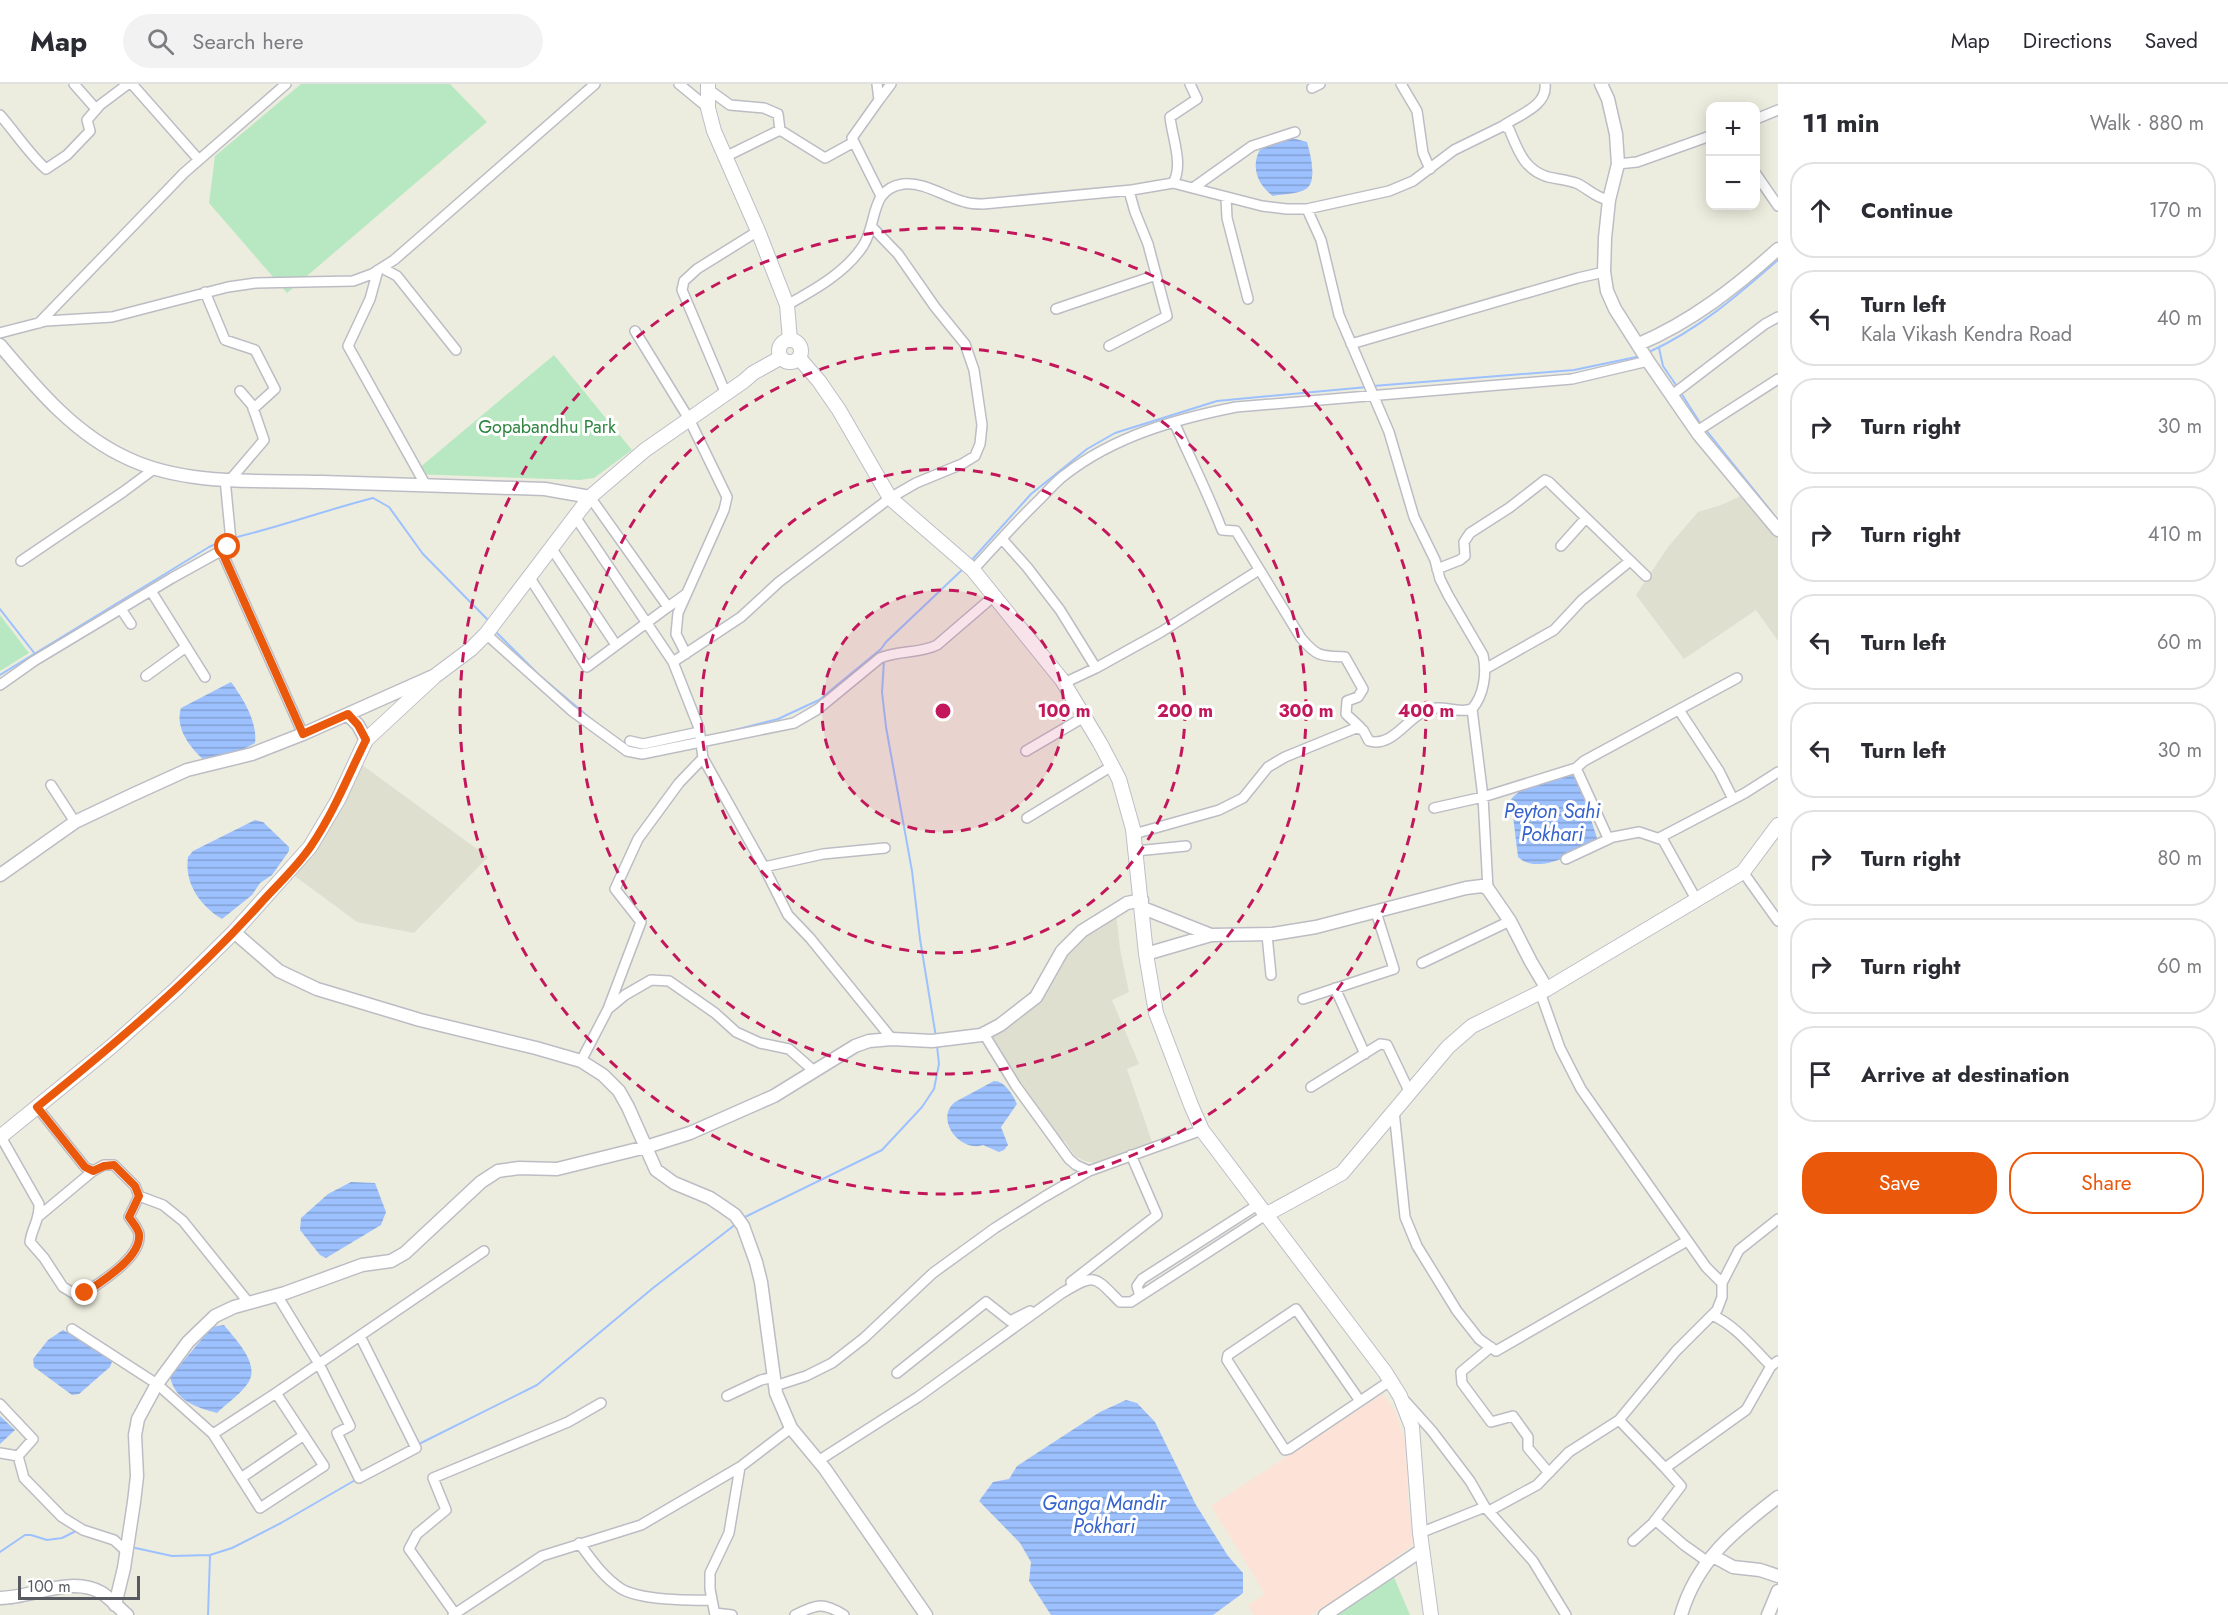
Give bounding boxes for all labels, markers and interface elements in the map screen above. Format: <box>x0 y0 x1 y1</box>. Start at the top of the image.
search box <box>123 14 543 68</box>
text: Map <box>30 21 87 62</box>
icon: search <box>144 25 177 58</box>
text: Search here <box>192 25 304 57</box>
text: Map <box>1951 26 1990 56</box>
text: Directions <box>2023 26 2112 56</box>
text: Saved <box>2145 26 2198 56</box>
map controls <box>1706 102 1760 210</box>
button: + <box>1706 102 1760 156</box>
text: 11 min <box>1802 104 1880 142</box>
text: Walk · 880 m <box>2090 109 2204 138</box>
button: − <box>1706 156 1760 210</box>
icon: ahead <box>1804 194 1837 227</box>
text: Continue <box>1861 194 1953 226</box>
text: 170 m <box>2149 196 2202 225</box>
text: Turn left <box>1861 288 1946 320</box>
icon: left <box>1804 302 1837 335</box>
text: 40 m <box>2157 304 2202 333</box>
text: Kala Vikash Kendra Road <box>1861 320 2072 349</box>
icon: right <box>1804 410 1837 443</box>
text: Turn right <box>1861 410 1961 442</box>
text: 30 m <box>2157 412 2202 441</box>
park label: Gopabandhu Park <box>478 414 616 440</box>
icon: right <box>1804 518 1837 551</box>
text: Turn right <box>1861 518 1961 550</box>
text: 410 m <box>2148 520 2202 549</box>
route start <box>214 533 240 559</box>
icon: left <box>1804 626 1837 659</box>
text: Turn left <box>1861 626 1946 658</box>
text: 60 m <box>2157 628 2202 657</box>
text: 100 m <box>1037 698 1091 724</box>
text: 200 m <box>1157 698 1213 724</box>
text: 300 m <box>1278 698 1334 724</box>
text: 400 m <box>1398 698 1454 724</box>
centre of rings <box>933 701 953 721</box>
icon: left <box>1804 734 1837 767</box>
text: Turn left <box>1861 734 1946 766</box>
text: 30 m <box>2157 736 2202 765</box>
water label: Peyton Sahi Pokhari <box>1504 797 1601 849</box>
icon: right <box>1804 842 1837 875</box>
text: Turn right <box>1861 842 1961 874</box>
text: 80 m <box>2157 844 2202 873</box>
icon: right <box>1804 950 1837 983</box>
text: Turn right <box>1861 950 1961 982</box>
text: 60 m <box>2157 952 2202 981</box>
icon: arrive <box>1804 1058 1837 1091</box>
text: Arrive at destination <box>1861 1058 2070 1090</box>
button: Save <box>1802 1152 1997 1214</box>
button: Share <box>2009 1152 2204 1214</box>
route end <box>71 1279 97 1305</box>
water label: Ganga Mandir Pokhari <box>1042 1489 1167 1541</box>
scale bar <box>18 1573 140 1600</box>
text: 100 m <box>27 1575 71 1598</box>

